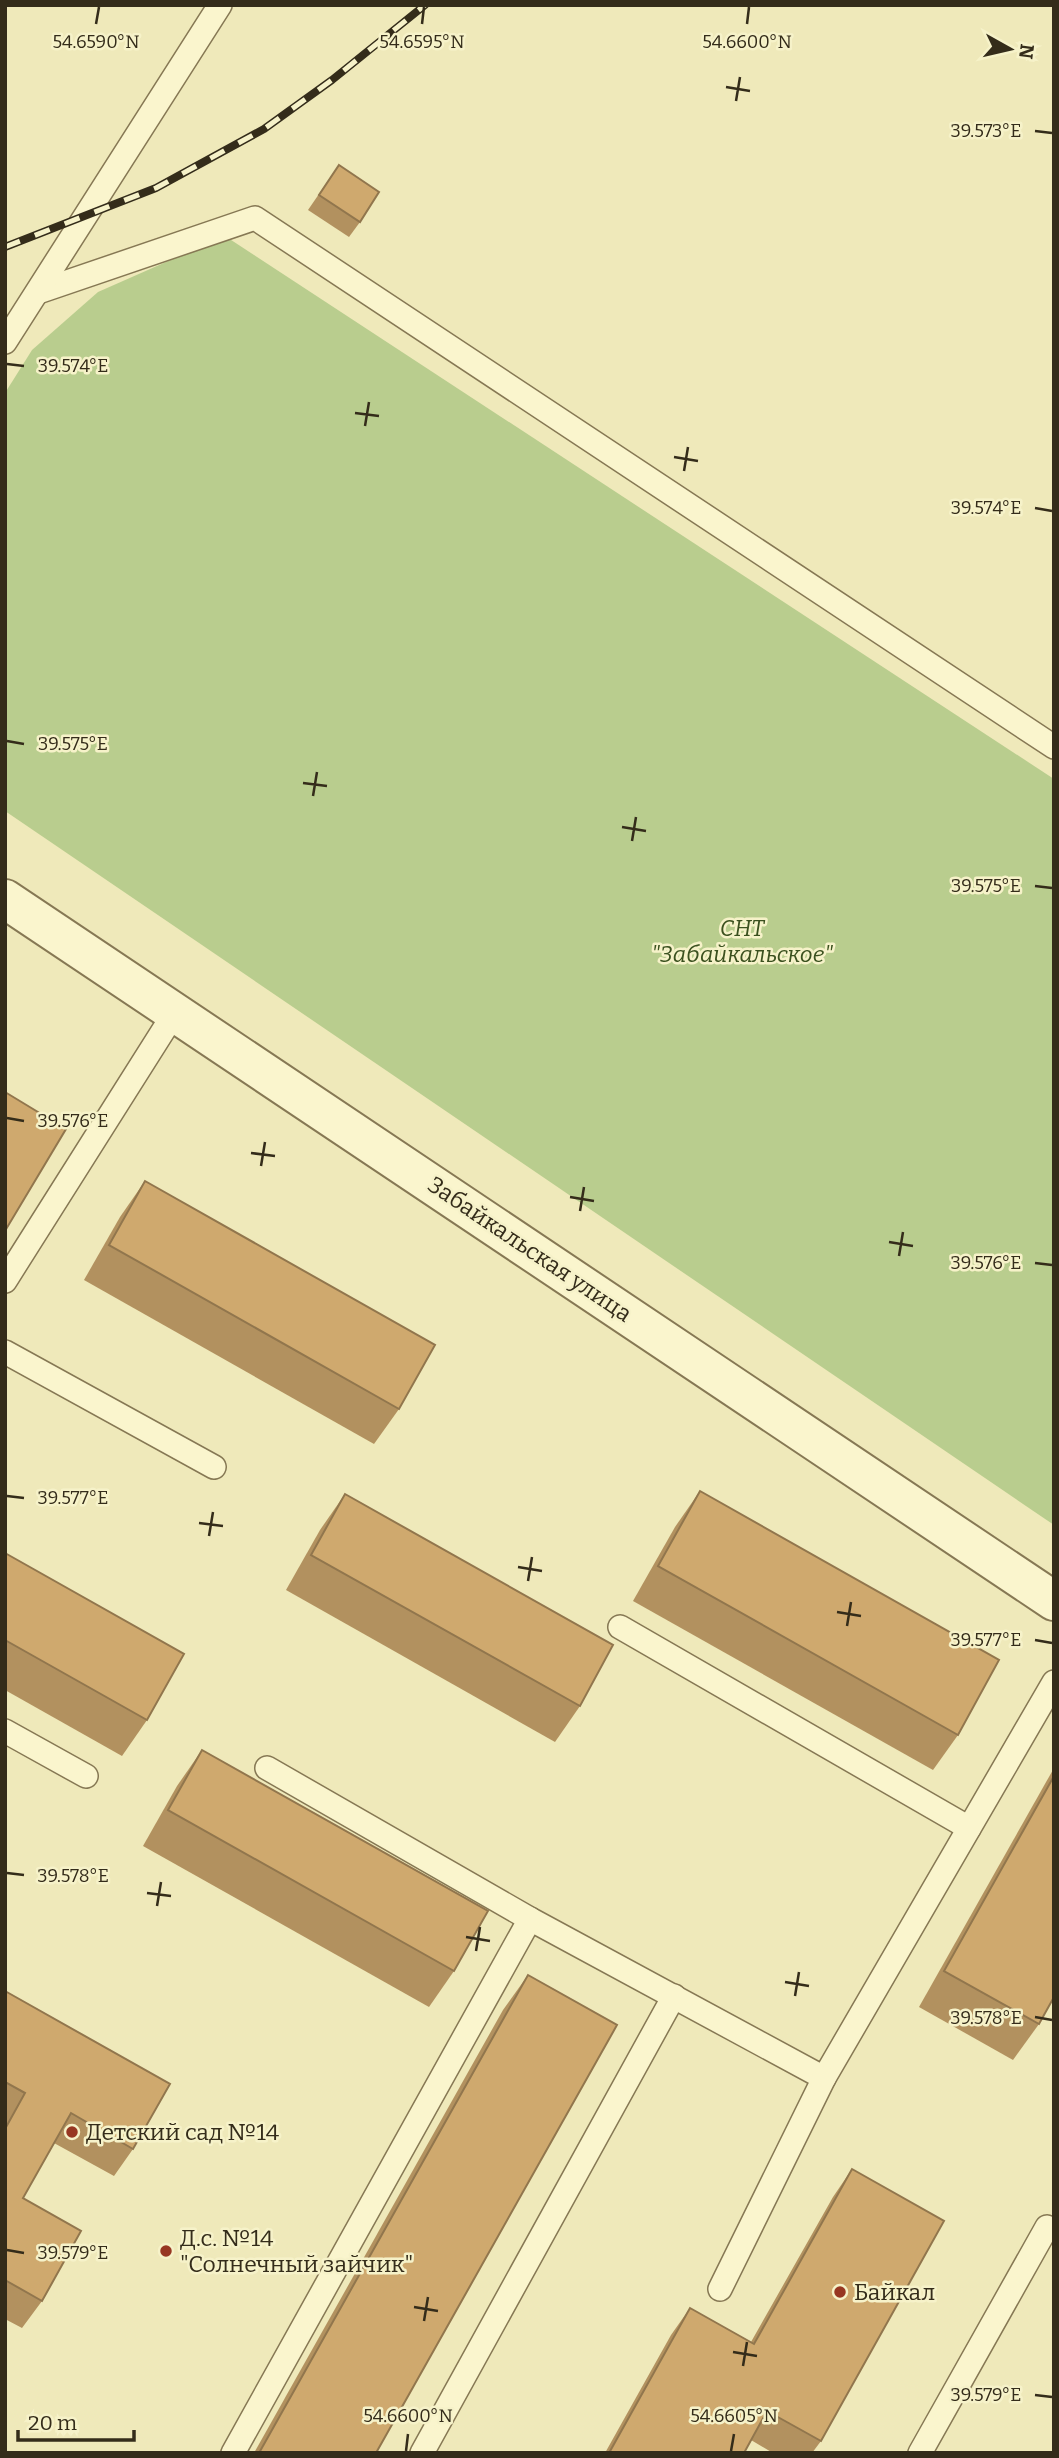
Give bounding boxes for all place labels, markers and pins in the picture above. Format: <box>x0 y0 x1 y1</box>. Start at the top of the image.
place label: Детский сад №14 <box>86 2118 280 2146</box>
marker: Детский сад №14 <box>64 2124 80 2140</box>
place label: Д.с. №14 "Солнечный зайчик" <box>180 2224 413 2278</box>
marker: Д.с. №14 "Солнечный зайчик" <box>158 2243 174 2259</box>
place label: Байкал <box>854 2278 935 2306</box>
marker: Байкал <box>832 2284 848 2300</box>

